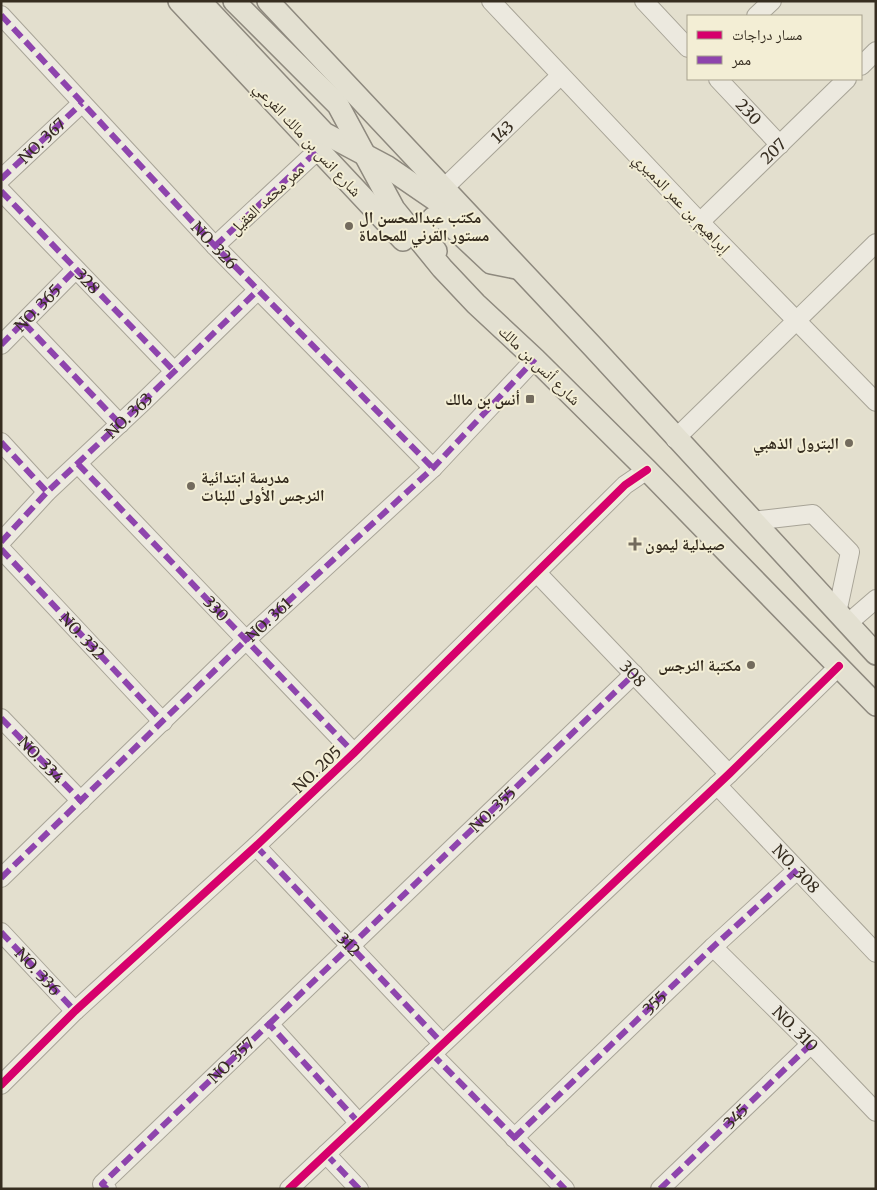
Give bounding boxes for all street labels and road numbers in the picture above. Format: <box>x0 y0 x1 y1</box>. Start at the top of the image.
street label: شارع انس بن مالك الفرعي <box>248 78 366 202</box>
street label: 230 <box>732 95 766 129</box>
street label: NO. 367 <box>14 114 70 168</box>
street label: 143 <box>487 116 518 147</box>
street label: 207 <box>756 134 790 168</box>
street label: إبراهيم بن عمر الدميري <box>627 149 735 259</box>
street label: ممر محمد العقيل <box>224 159 308 240</box>
street label: NO. 326 <box>187 217 242 273</box>
street label: 328 <box>71 264 104 298</box>
street label: NO. 365 <box>10 280 65 336</box>
street label: شارع أنس بن مالك <box>494 321 585 410</box>
street label: NO. 363 <box>101 388 157 442</box>
street label: 330 <box>199 592 233 626</box>
street label: NO. 361 <box>241 593 296 646</box>
street label: NO. 332 <box>55 608 109 664</box>
street label: 308 <box>616 656 650 691</box>
street label: NO. 334 <box>14 732 69 788</box>
street label: NO. 205 <box>288 741 346 797</box>
street label: NO. 355 <box>465 782 520 836</box>
street label: NO. 308 <box>768 840 824 897</box>
street label: 312 <box>333 928 365 960</box>
street label: NO. 336 <box>11 943 65 1000</box>
street label: 355 <box>638 987 671 1019</box>
street label: NO. 310 <box>768 1002 823 1055</box>
street label: NO. 357 <box>204 1033 259 1087</box>
street label: 345 <box>719 1100 752 1133</box>

